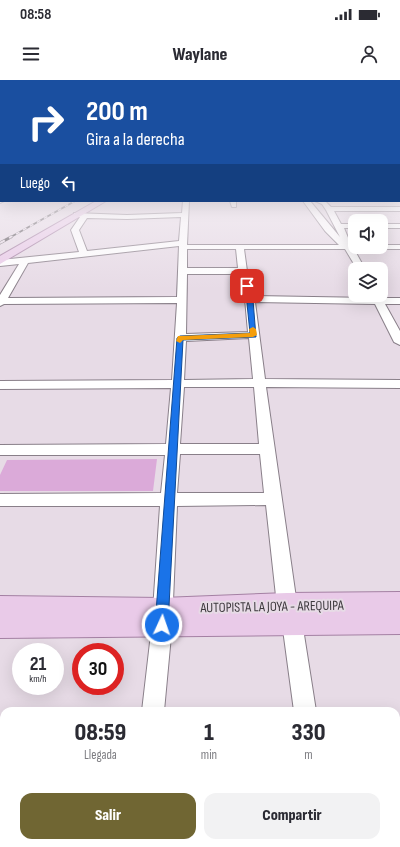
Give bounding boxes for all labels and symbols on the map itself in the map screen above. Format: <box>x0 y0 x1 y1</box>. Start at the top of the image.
pin <box>230 269 264 303</box>
street label: AUTOPISTA LA JOYA - AREQUIPA <box>199 597 345 616</box>
position arrow <box>141 604 183 646</box>
speed limit sign: 30 <box>72 643 124 695</box>

